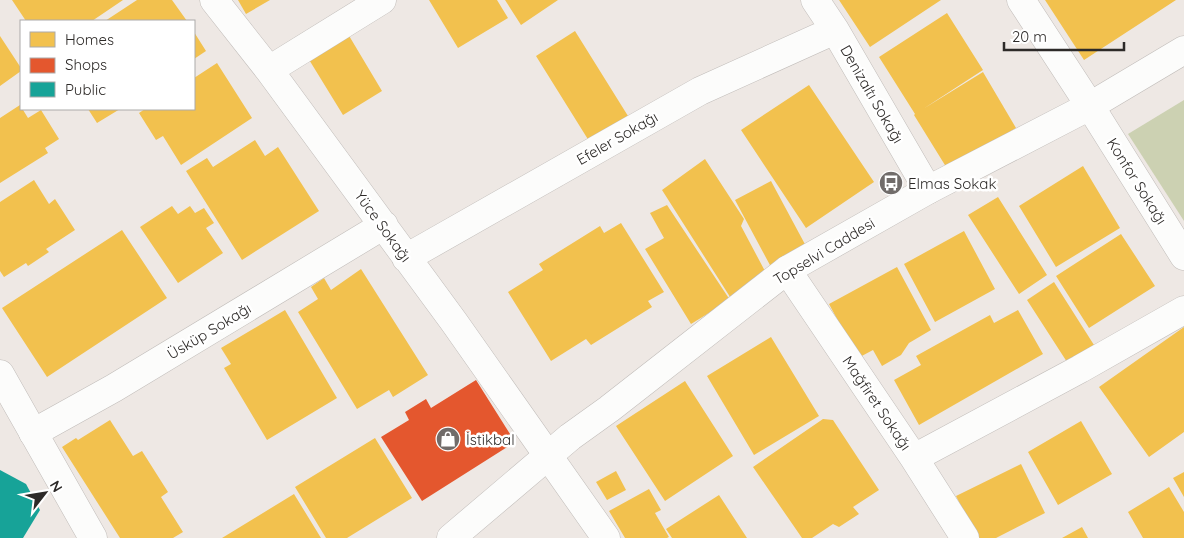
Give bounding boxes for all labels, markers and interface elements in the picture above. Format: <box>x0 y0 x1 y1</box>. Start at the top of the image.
legend <box>20 20 195 110</box>
scale bar <box>1004 20 1124 52</box>
text: 20 m <box>1012 27 1047 46</box>
text: Homes <box>65 30 114 49</box>
street label: Denizaltı Sokağı <box>836 41 908 147</box>
text: Shops <box>65 55 107 74</box>
text: Public <box>65 80 106 99</box>
street label: Efeler Sokağı <box>573 107 661 169</box>
street label: Konfor Sokağı <box>1103 134 1171 228</box>
bus stop icon: Elmas Sokak <box>878 170 904 196</box>
place label: Elmas Sokak <box>908 174 996 193</box>
street label: Yüce Sokağı <box>351 186 415 266</box>
street label: Topselvi Caddesi <box>770 213 878 289</box>
street label: Üsküp Sokağı <box>164 299 254 363</box>
street label: Mağfiret Sokağı <box>838 352 916 454</box>
shop icon: İstikbal <box>435 426 461 452</box>
place label: İstikbal <box>466 430 515 449</box>
north arrow <box>20 468 70 518</box>
text: N <box>46 477 67 495</box>

